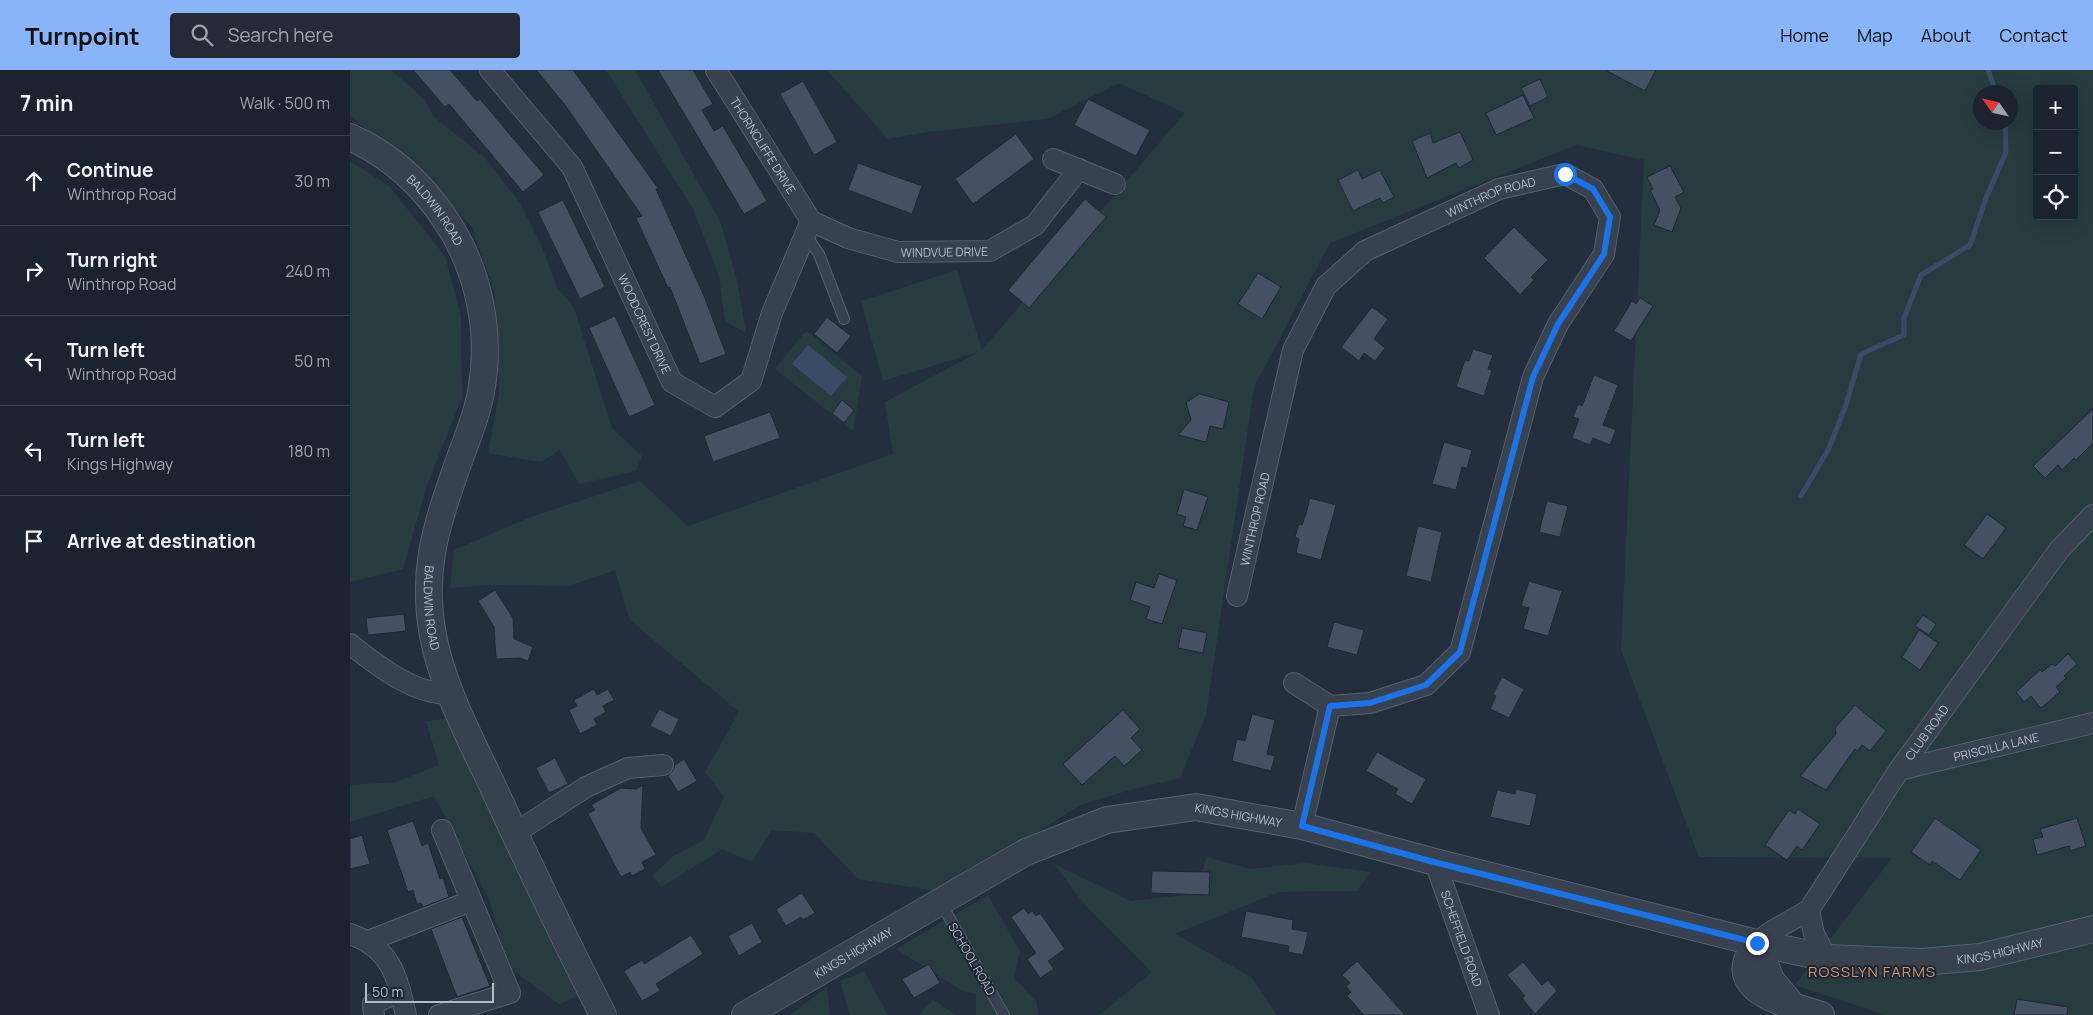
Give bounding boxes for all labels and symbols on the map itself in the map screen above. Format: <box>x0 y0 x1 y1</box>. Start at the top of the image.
north arrow <box>1973 85 2018 130</box>
street label: THORNCLIFFE DRIVE <box>727 94 800 197</box>
route start <box>1554 163 1577 186</box>
street label: BALDWIN ROAD <box>403 170 467 248</box>
street label: WINTHROP ROAD <box>1443 172 1537 221</box>
street label: WINDVUE DRIVE <box>901 243 988 260</box>
street label: WOODCREST DRIVE <box>614 271 676 377</box>
street label: WINTHROP ROAD <box>1236 471 1273 567</box>
street label: BALDWIN ROAD <box>420 565 444 652</box>
street label: CLUB ROAD <box>1901 701 1952 763</box>
street label: PRISCILLA LANE <box>1952 728 2041 765</box>
street label: KINGS HIGHWAY <box>1194 798 1284 831</box>
street label: SCHEFFIELD ROAD <box>1437 888 1487 989</box>
street label: SCHOOL ROAD <box>944 920 1000 998</box>
street label: KINGS HIGHWAY <box>811 923 896 982</box>
route end <box>1746 932 1769 955</box>
street label: KINGS HIGHWAY <box>1956 933 2045 967</box>
district label: ROSSLYN FARMS <box>1808 961 1936 982</box>
scale bar <box>365 980 494 1003</box>

